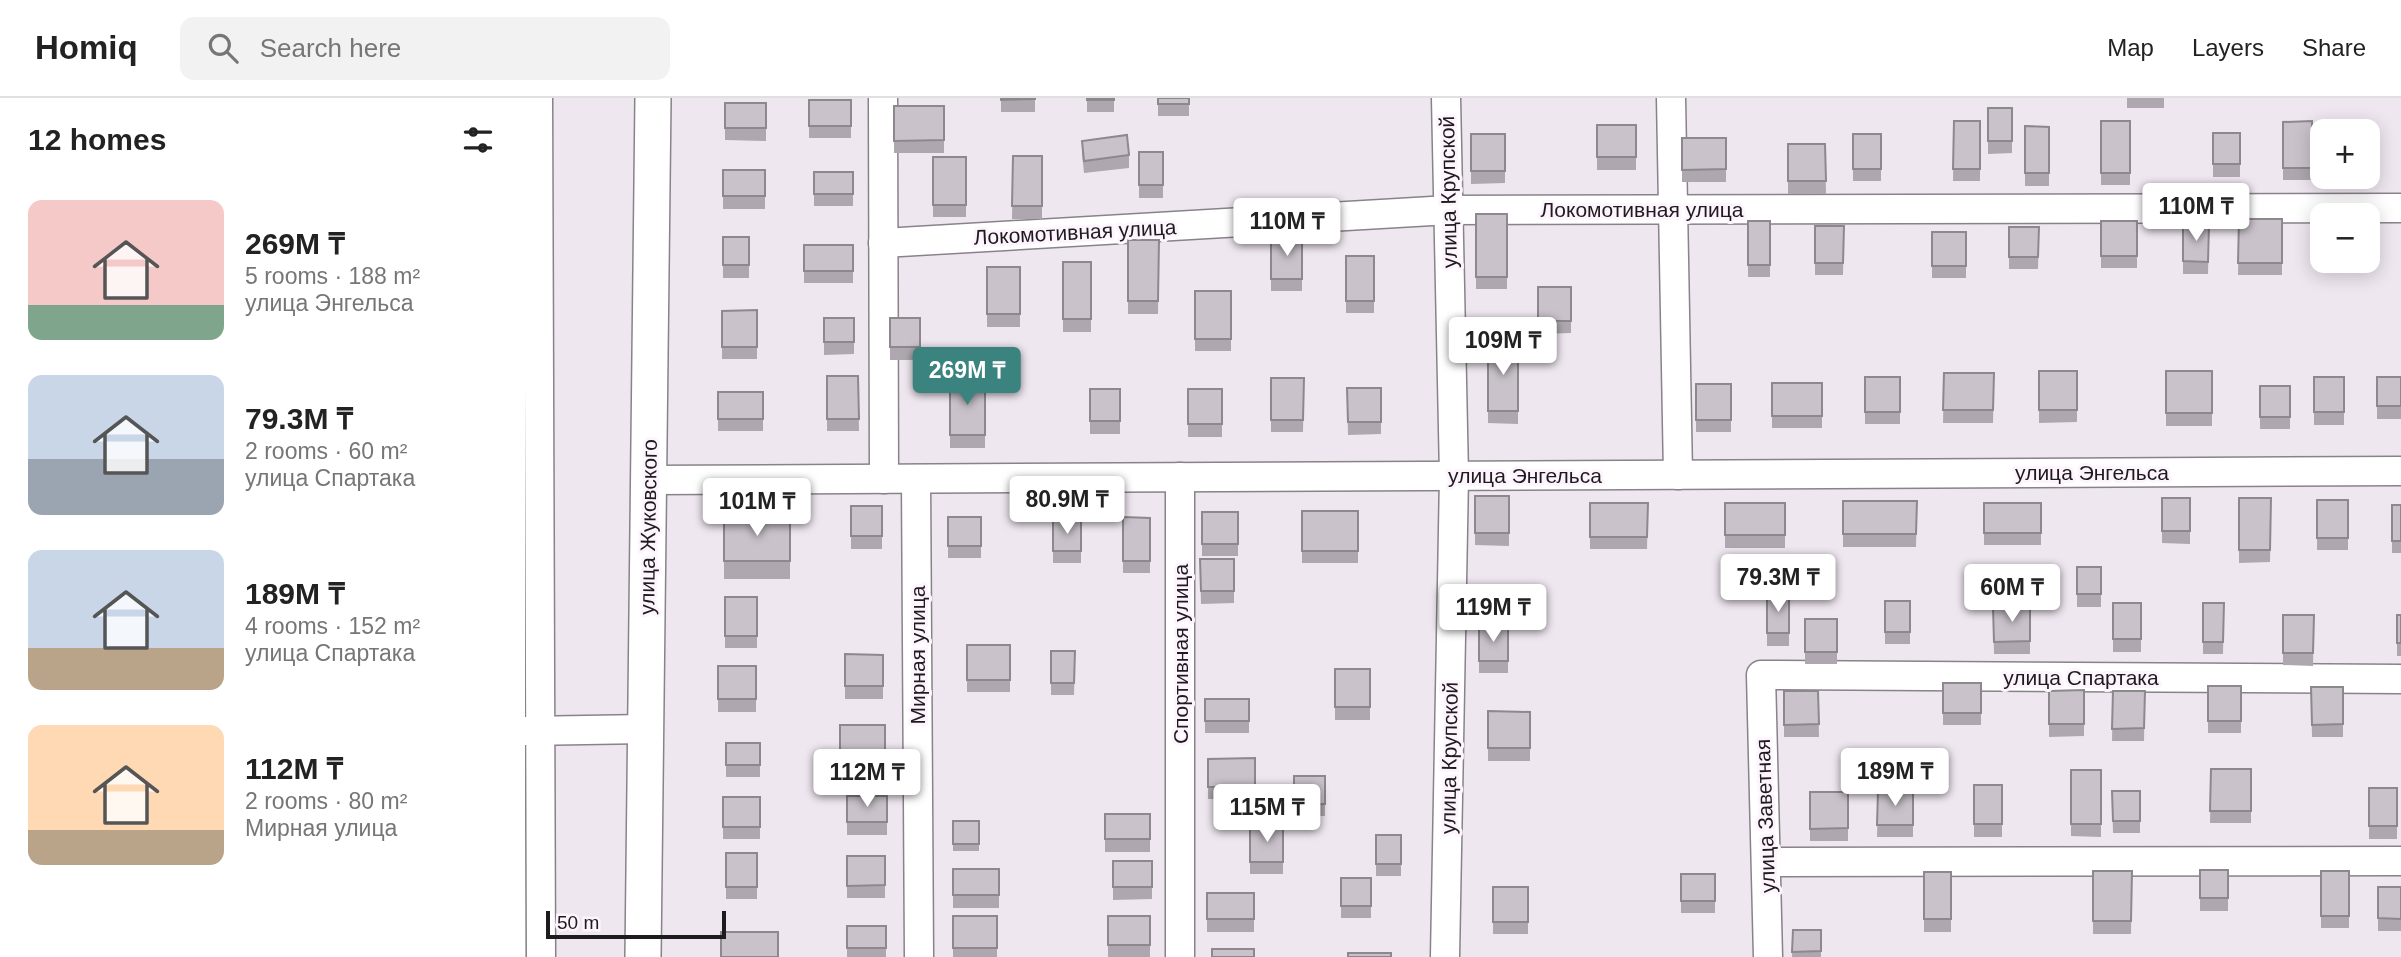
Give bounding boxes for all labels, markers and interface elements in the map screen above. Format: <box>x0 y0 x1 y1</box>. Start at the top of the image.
search box <box>180 17 670 80</box>
text: Homiq <box>35 29 138 66</box>
icon: search <box>204 29 242 67</box>
text: Search here <box>260 33 401 63</box>
text: Map <box>2107 34 2154 61</box>
text: Layers <box>2192 34 2264 61</box>
text: Share <box>2302 34 2366 61</box>
street label: улица Крупской <box>1435 116 1461 268</box>
map controls <box>2310 119 2380 273</box>
button: + <box>2310 119 2380 189</box>
icon: filters <box>459 121 497 159</box>
text: 12 homes <box>28 123 166 156</box>
pin: 110M ₸ <box>2139 184 2253 243</box>
text: 110M ₸ <box>2158 193 2234 219</box>
pin: 110M ₸ <box>1230 198 1344 258</box>
street label: Локомотивная улица <box>1541 198 1744 221</box>
button: − <box>2310 203 2380 273</box>
text: 110M ₸ <box>1249 208 1325 234</box>
street label: Локомотивная улица <box>973 215 1177 249</box>
text: 269M ₸ <box>245 227 345 260</box>
icon: home <box>84 228 168 312</box>
text: 5 rooms · 188 m² <box>245 263 420 289</box>
text: улица Энгельса <box>245 290 413 316</box>
pin: 109M ₸ <box>1446 317 1560 377</box>
text: 109M ₸ <box>1465 327 1541 353</box>
pin: 269M ₸ <box>910 348 1024 407</box>
text: 269M ₸ <box>929 357 1005 383</box>
text: 79.3M ₸ <box>245 402 353 435</box>
icon: home <box>84 403 168 487</box>
text: 2 rooms · 60 m² <box>245 438 407 464</box>
street label: улица Жуковского <box>635 439 661 615</box>
street label: улица Энгельса <box>2015 461 2169 484</box>
street label: улица Энгельса <box>1448 464 1602 487</box>
text: улица Спартака <box>245 465 415 491</box>
pin: 80.9M ₸ <box>1002 476 1132 536</box>
pin: 101M ₸ <box>700 478 814 538</box>
text: 80.9M ₸ <box>1026 486 1108 512</box>
text: 101M ₸ <box>719 488 795 514</box>
pin: 79.3M ₸ <box>1713 554 1843 614</box>
street label: Спортивная улица <box>1169 564 1192 744</box>
text: 79.3M ₸ <box>1737 564 1819 590</box>
pin: 60M ₸ <box>1963 564 2061 624</box>
text: 60M ₸ <box>1980 574 2044 600</box>
text: 189M ₸ <box>245 577 345 610</box>
icon: home <box>84 578 168 662</box>
pin: 119M ₸ <box>1436 584 1550 644</box>
street label: Мирная улица <box>906 585 929 725</box>
text: 119M ₸ <box>1455 594 1531 620</box>
text: 4 rooms · 152 m² <box>245 613 420 639</box>
text: улица Спартака <box>245 640 415 666</box>
street label: улица Спартака <box>2003 666 2159 689</box>
street label: улица Крупской <box>1436 682 1462 834</box>
street label: улица Заветная <box>1751 739 1779 893</box>
pin: 189M ₸ <box>1838 748 1952 808</box>
pin: 112M ₸ <box>810 750 924 809</box>
text: 112M ₸ <box>245 752 343 785</box>
icon: home <box>84 753 168 837</box>
text: 189M ₸ <box>1857 758 1933 784</box>
text: 112M ₸ <box>829 759 905 785</box>
pin: 115M ₸ <box>1210 784 1324 844</box>
text: 2 rooms · 80 m² <box>245 788 407 814</box>
text: 115M ₸ <box>1229 794 1305 820</box>
text: Мирная улица <box>245 815 397 841</box>
scale bar <box>546 908 726 940</box>
text: 50 m <box>557 912 599 933</box>

